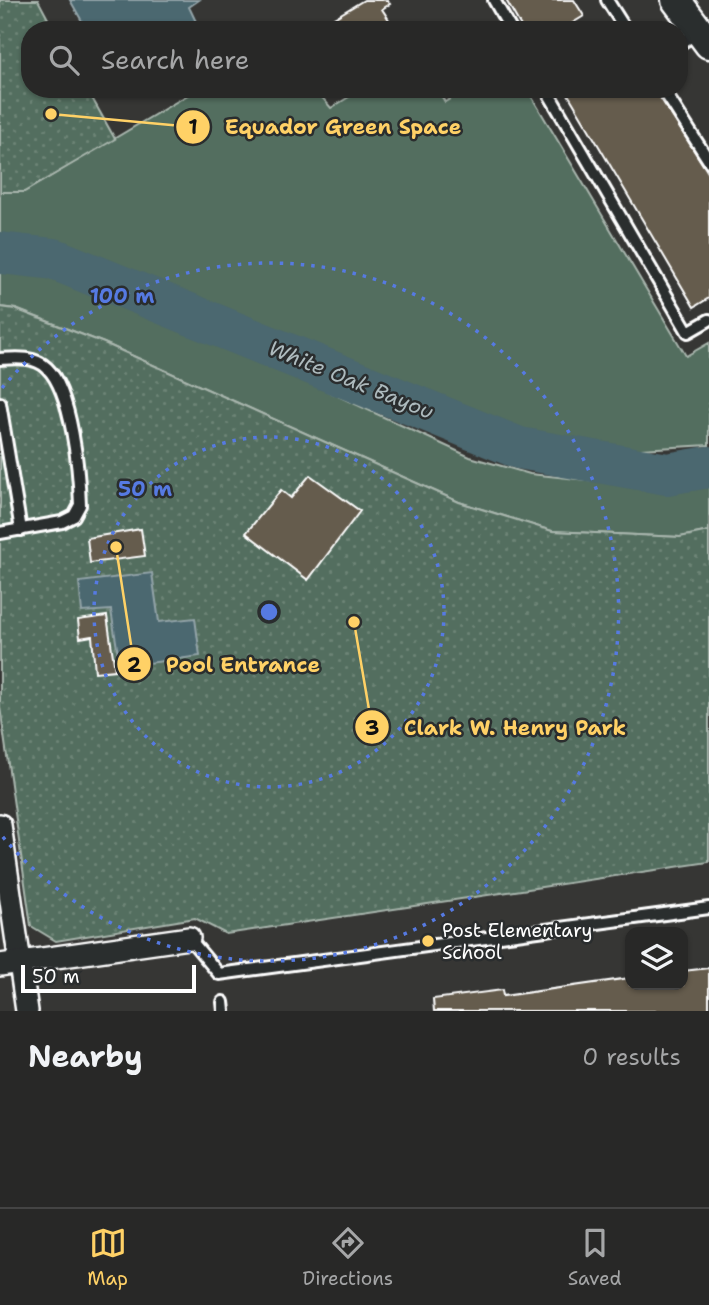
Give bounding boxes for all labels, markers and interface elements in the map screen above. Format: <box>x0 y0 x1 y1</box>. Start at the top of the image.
search box <box>21 21 688 98</box>
icon: search <box>45 41 83 79</box>
text: Search here <box>101 42 250 77</box>
callout: Equador Green Space <box>176 106 475 148</box>
text: 1 <box>188 113 198 141</box>
text: Equador Green Space <box>225 113 461 141</box>
text: 100 m <box>90 282 154 310</box>
water label: White Oak Bayou <box>264 334 438 426</box>
text: 50 m <box>118 475 172 503</box>
centre of rings <box>257 600 281 624</box>
callout: Pool Entrance <box>116 643 334 685</box>
text: 2 <box>127 651 142 679</box>
text: Pool Entrance <box>166 651 320 679</box>
callout: Clark W. Henry Park <box>355 706 640 748</box>
text: 3 <box>365 714 379 742</box>
text: Clark W. Henry Park <box>404 714 626 742</box>
place label: Post Elementary School <box>442 918 592 965</box>
map controls <box>625 927 688 990</box>
button: layers <box>625 927 688 990</box>
marker: Post Elementary School <box>420 933 436 949</box>
scale bar <box>21 962 196 994</box>
text: 50 m <box>32 964 80 989</box>
text: Nearby <box>28 1036 143 1077</box>
text: 0 results <box>582 1042 681 1072</box>
tab: Map <box>87 1224 128 1291</box>
tab: Directions <box>303 1224 393 1291</box>
tab: Saved <box>568 1224 622 1291</box>

